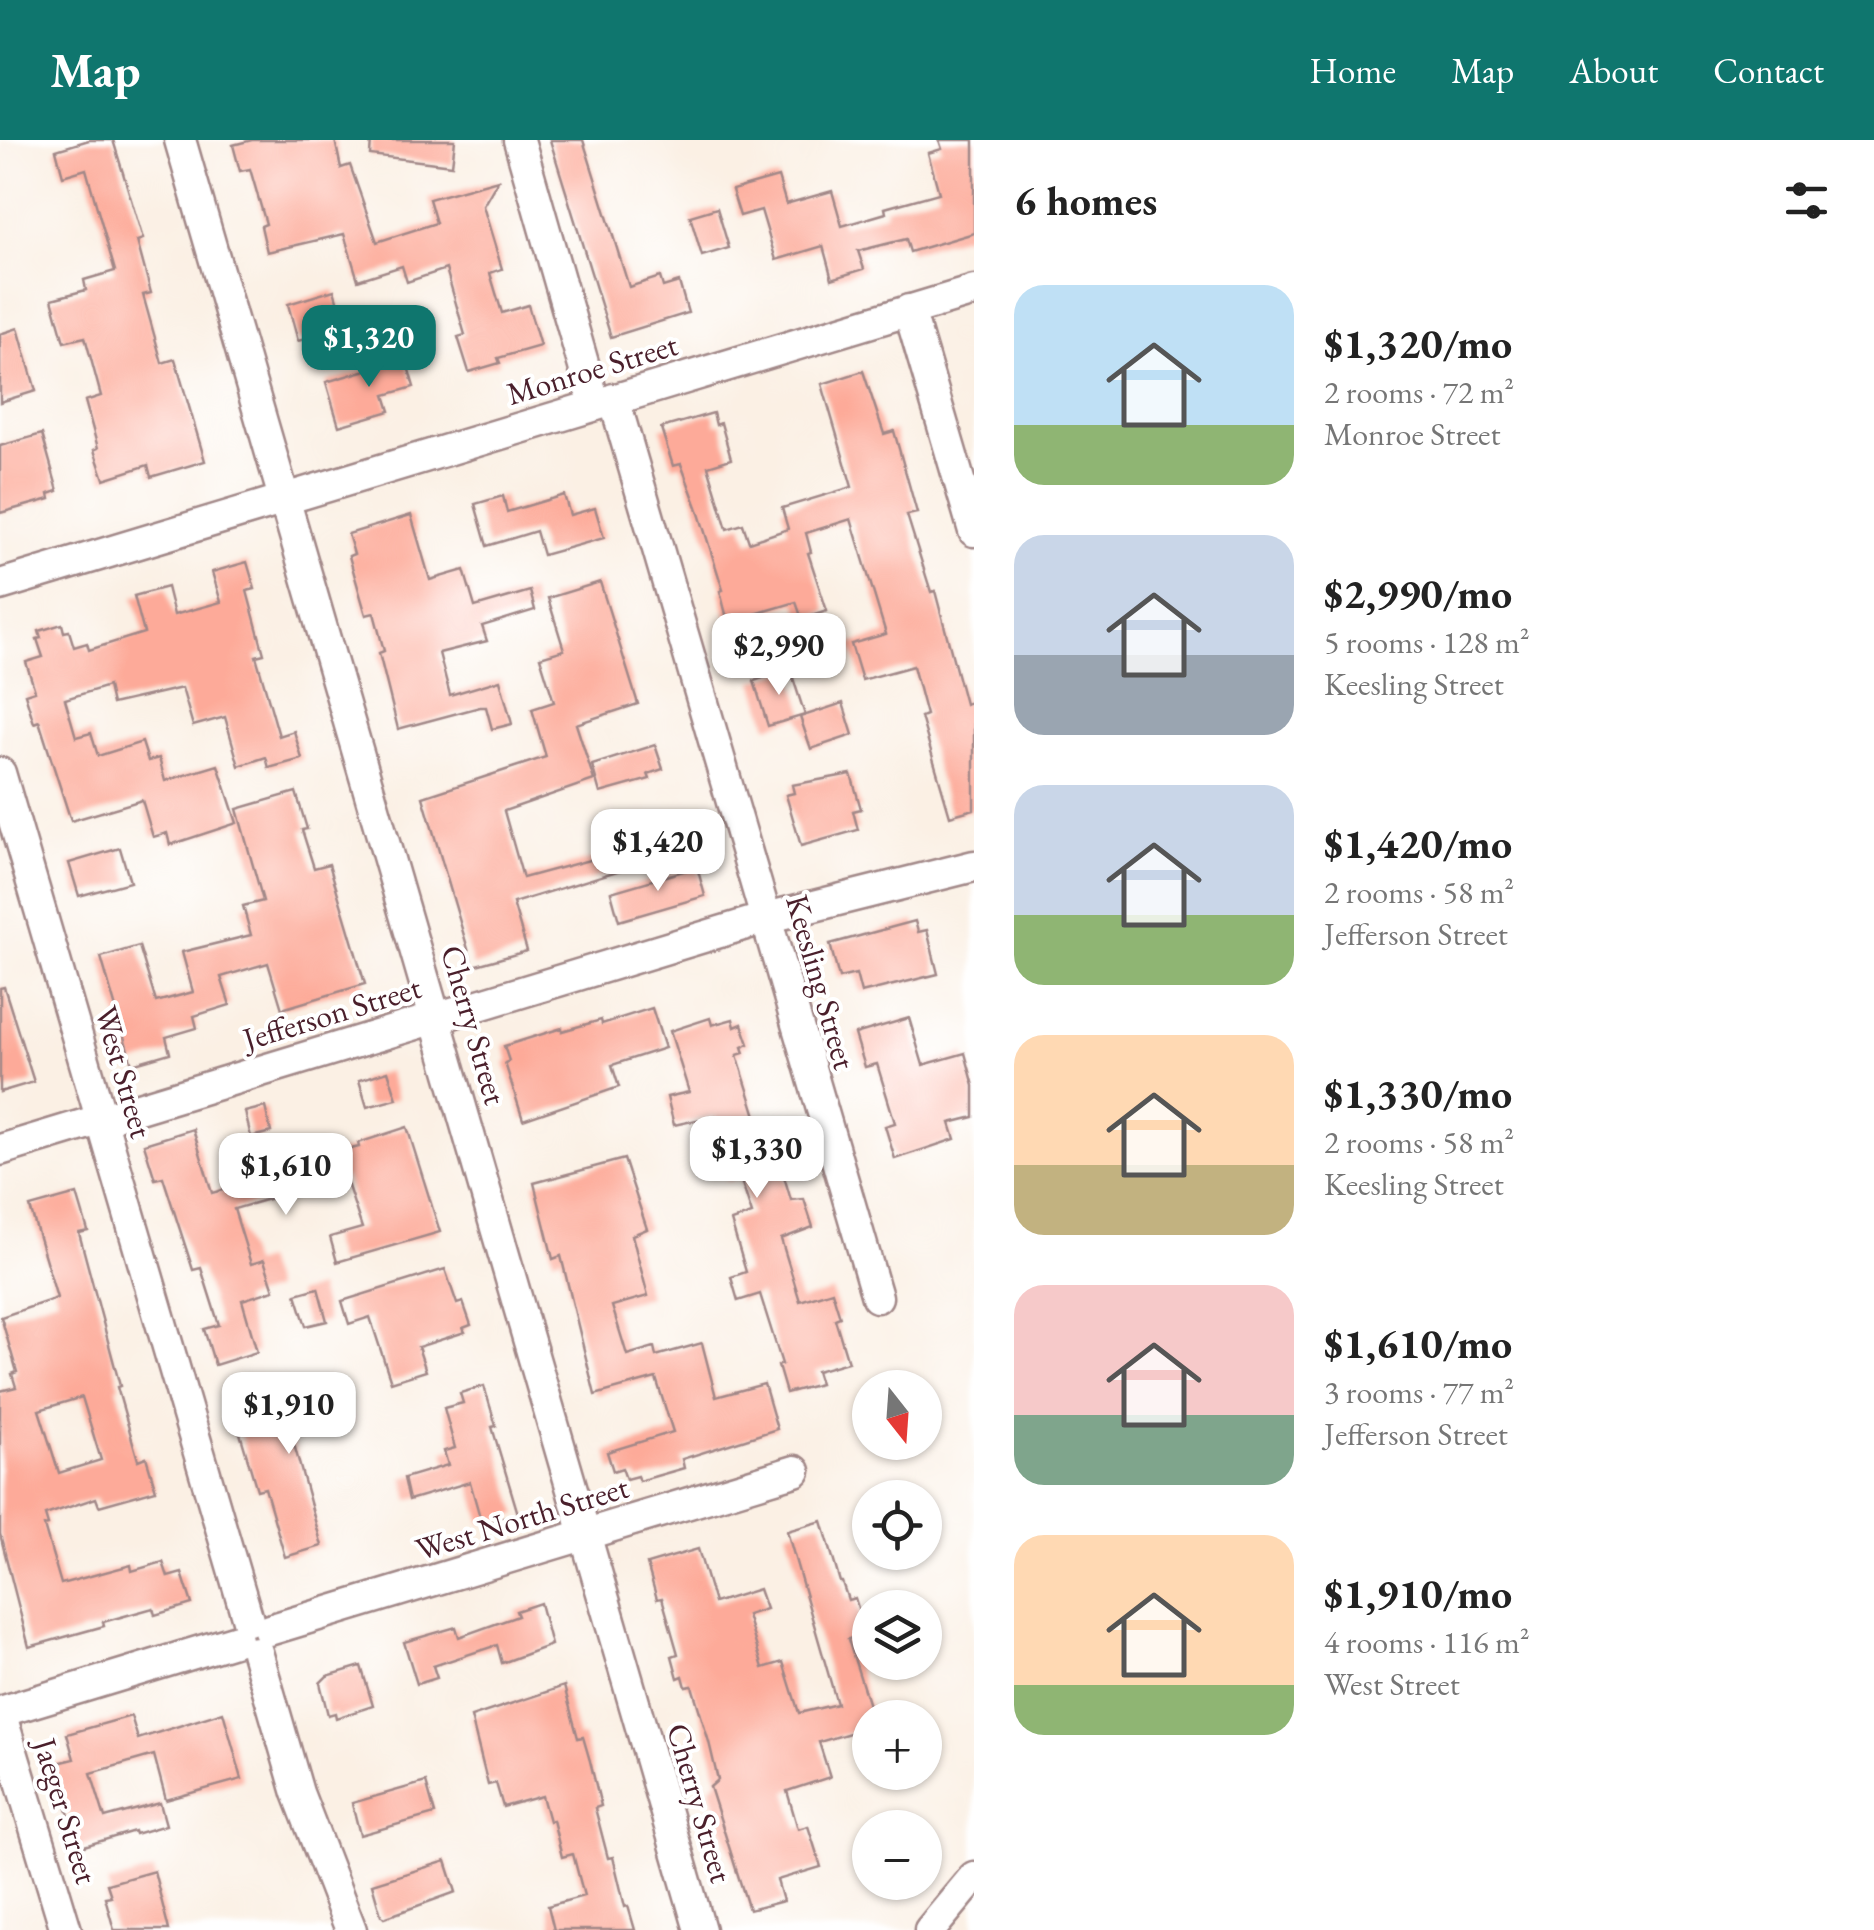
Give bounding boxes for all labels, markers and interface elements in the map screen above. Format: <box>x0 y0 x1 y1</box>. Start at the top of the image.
text: Map <box>50 39 141 101</box>
text: Home <box>1310 48 1396 93</box>
text: Map <box>1451 48 1514 93</box>
text: About <box>1569 48 1658 93</box>
text: Contact <box>1713 48 1824 93</box>
text: 6 homes <box>1014 173 1157 228</box>
icon: filters <box>1779 173 1834 228</box>
pin: $1,320 <box>288 305 450 390</box>
text: $1,320 <box>324 316 414 358</box>
text: $1,320/mo <box>1324 316 1512 371</box>
street label: Monroe Street <box>501 323 683 415</box>
icon: home <box>1094 325 1214 445</box>
text: 2 rooms · 72 m² <box>1324 371 1514 413</box>
text: Monroe Street <box>1324 413 1501 455</box>
text: $2,990/mo <box>1324 566 1512 621</box>
icon: home <box>1094 575 1214 695</box>
pin: $2,990 <box>698 613 860 698</box>
text: 5 rooms · 128 m² <box>1324 621 1530 663</box>
text: $2,990 <box>734 624 824 666</box>
text: Keesling Street <box>1324 663 1504 705</box>
pin: $1,420 <box>577 809 739 894</box>
text: $1,420/mo <box>1324 816 1512 871</box>
text: $1,420 <box>613 820 703 862</box>
icon: home <box>1094 825 1214 945</box>
text: 2 rooms · 58 m² <box>1324 871 1514 913</box>
street label: Keesling Street <box>776 890 866 1074</box>
text: Jefferson Street <box>1324 913 1508 955</box>
street label: Cherry Street <box>431 940 517 1110</box>
street label: Jefferson Street <box>235 966 426 1061</box>
street label: West Street <box>85 1001 163 1143</box>
text: $1,330/mo <box>1324 1066 1512 1121</box>
icon: home <box>1094 1075 1214 1195</box>
pin: $1,330 <box>676 1116 838 1201</box>
text: 2 rooms · 58 m² <box>1324 1121 1514 1163</box>
text: $1,330 <box>712 1127 802 1169</box>
pin: $1,610 <box>205 1133 367 1218</box>
text: $1,610 <box>241 1144 331 1186</box>
text: Keesling Street <box>1324 1163 1504 1205</box>
text: $1,610/mo <box>1324 1316 1512 1371</box>
icon: home <box>1094 1325 1214 1445</box>
north arrow <box>852 1370 942 1460</box>
map controls <box>852 1370 942 1900</box>
text: 3 rooms · 77 m² <box>1324 1371 1514 1413</box>
pin: $1,910 <box>208 1372 370 1457</box>
text: $1,910 <box>244 1383 334 1425</box>
text: Jefferson Street <box>1324 1413 1508 1455</box>
street label: West North Street <box>410 1466 634 1570</box>
button: locate <box>852 1480 942 1570</box>
text: $1,910/mo <box>1324 1566 1512 1621</box>
icon: home <box>1094 1575 1214 1695</box>
button: layers <box>852 1590 942 1680</box>
text: 4 rooms · 116 m² <box>1324 1621 1530 1663</box>
text: West Street <box>1324 1663 1460 1705</box>
button: + <box>852 1700 942 1790</box>
street label: Cherry Street <box>657 1718 743 1888</box>
street label: Jaeger Street <box>23 1730 108 1889</box>
button: − <box>852 1810 942 1900</box>

